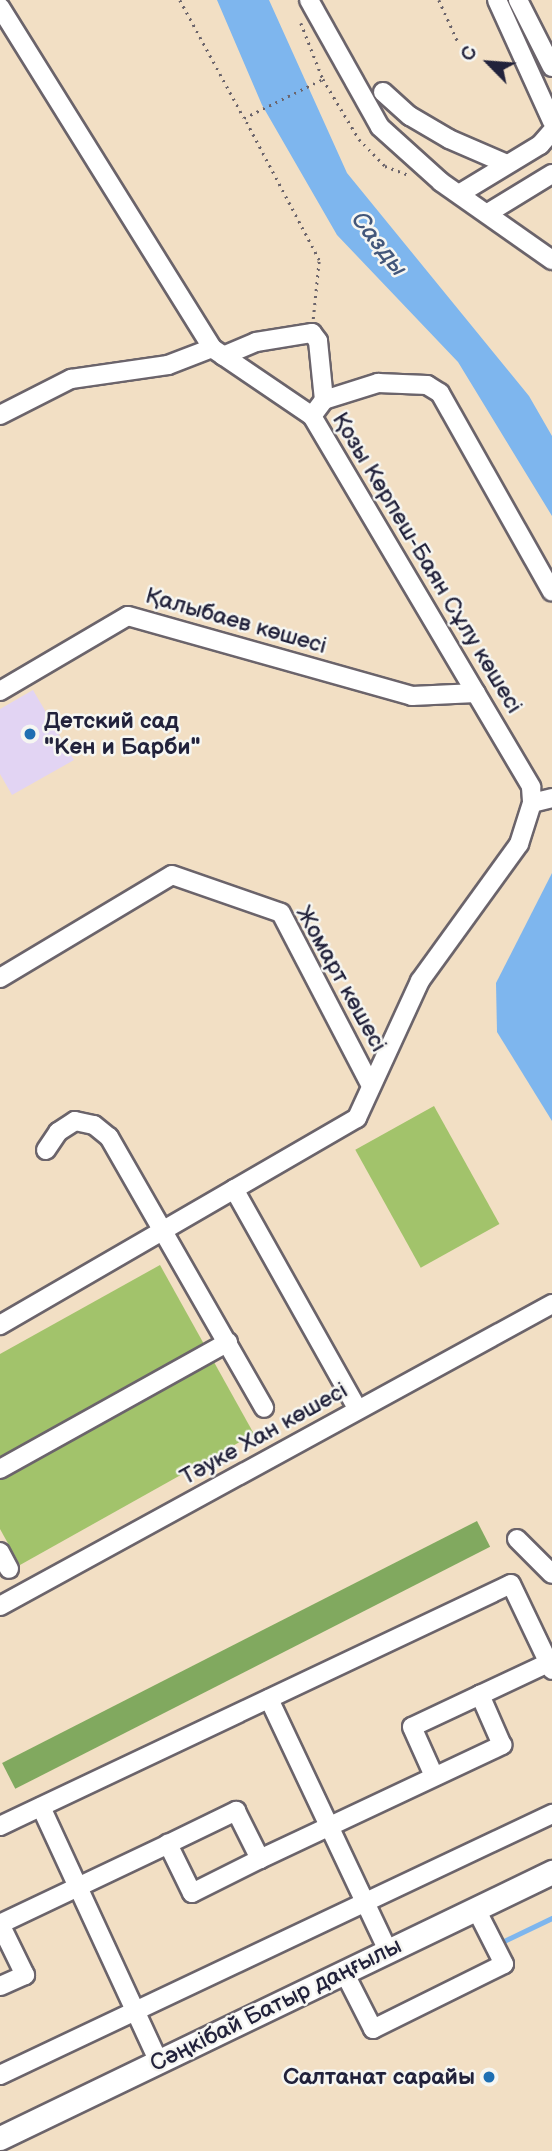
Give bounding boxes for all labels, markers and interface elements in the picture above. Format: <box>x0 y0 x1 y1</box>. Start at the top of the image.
north arrow <box>454 28 524 98</box>
text: С <box>456 43 483 65</box>
water label: Сазды <box>345 206 413 282</box>
street label: Қозы Көрпеш-Баян Сұлу көшесі <box>326 408 528 718</box>
street label: Қалыбаев көшесі <box>142 582 330 660</box>
place label: Детский сад "Кен и Барби" <box>44 707 201 761</box>
marker: Детский сад "Кен и Барби" <box>22 726 38 742</box>
street label: Жомарт көшесі <box>290 901 392 1057</box>
street label: Тәуке Хан көшесі <box>176 1377 352 1491</box>
street label: Сәңкібай Батыр даңғылы <box>146 1932 406 2078</box>
place label: Салтанат сарайы <box>283 2063 475 2091</box>
marker: Салтанат сарайы <box>481 2069 497 2085</box>

